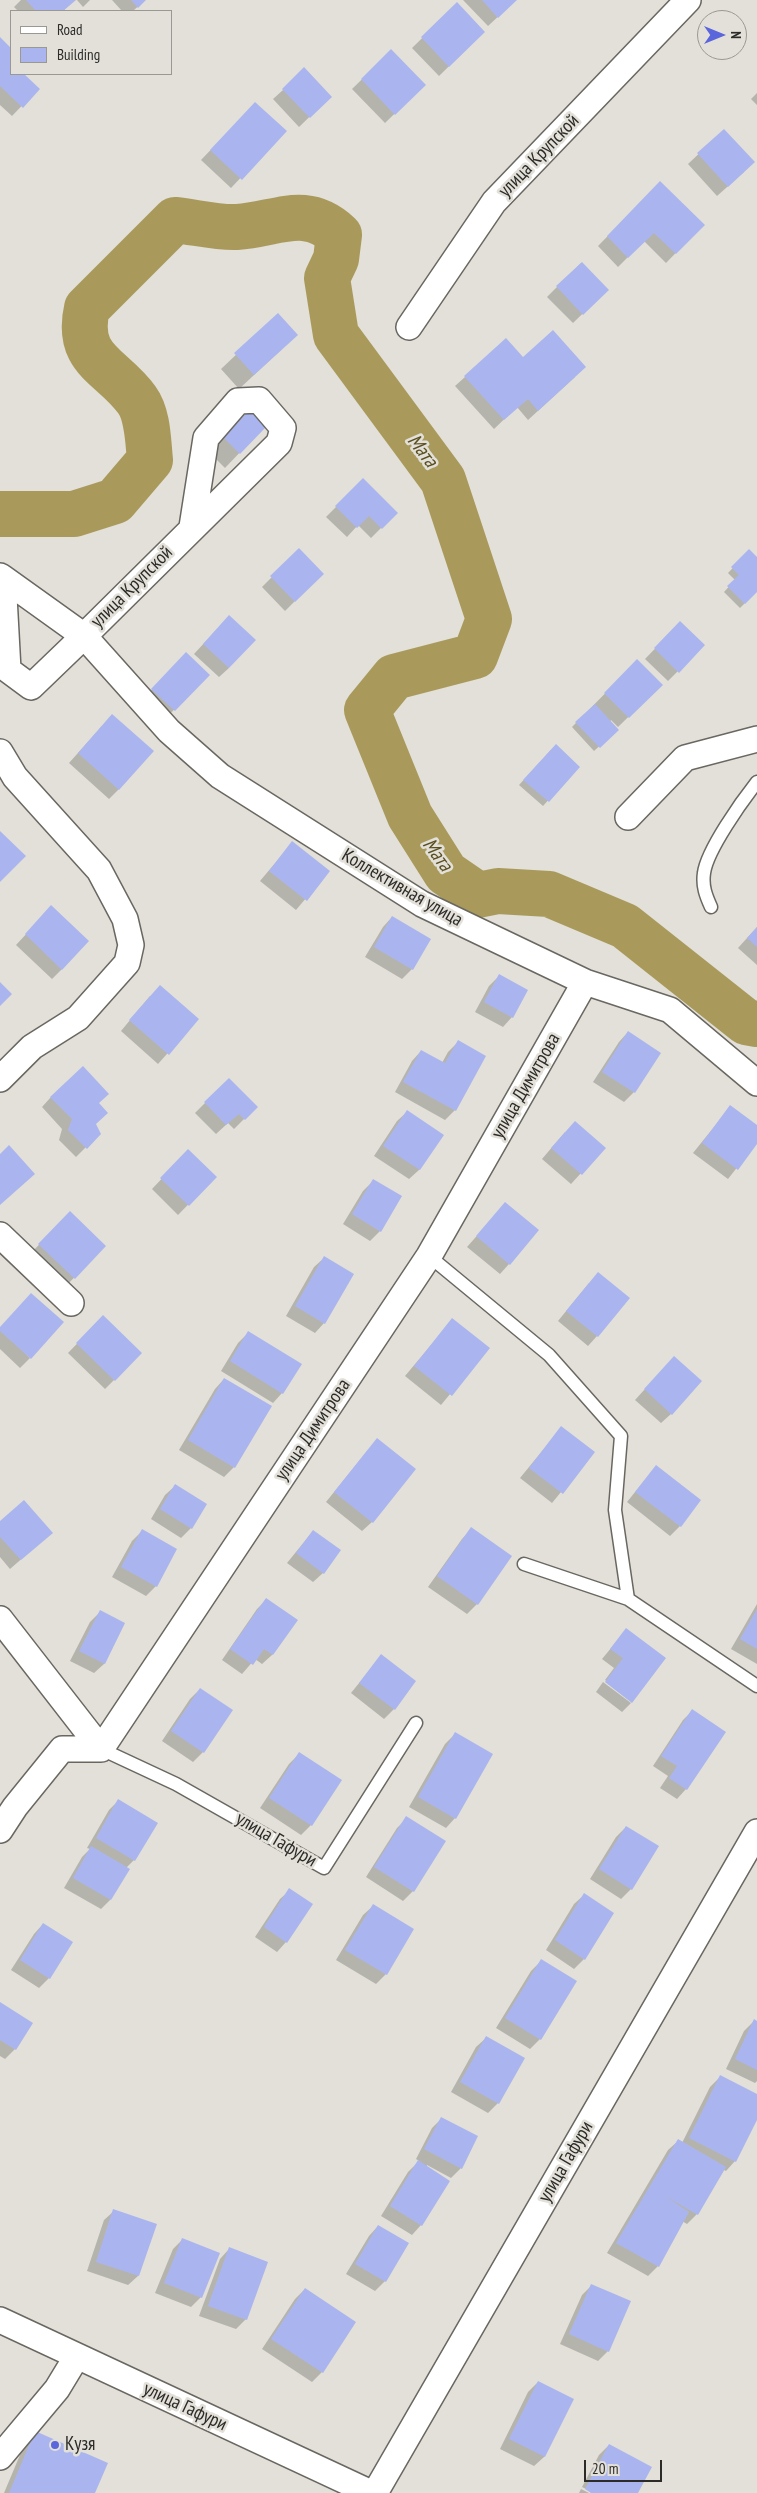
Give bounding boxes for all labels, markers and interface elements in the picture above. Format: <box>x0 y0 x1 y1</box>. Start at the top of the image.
legend <box>10 10 172 75</box>
north arrow <box>697 10 747 60</box>
text: Road <box>57 20 83 39</box>
text: N <box>727 31 745 39</box>
text: Building <box>57 45 100 64</box>
street label: улица Крупской <box>494 110 584 202</box>
water label: Мата <box>402 430 442 472</box>
street label: улица Крупской <box>86 541 178 633</box>
water label: Мата <box>417 834 457 876</box>
street label: Коллективная улица <box>338 844 466 932</box>
street label: улица Димитрова <box>487 1029 565 1143</box>
street label: улица Димитрова <box>271 1375 355 1485</box>
street label: улица Гафури <box>231 1808 321 1872</box>
street label: улица Гафури <box>534 2117 598 2207</box>
street label: улица Гафури <box>140 2378 230 2436</box>
place label: Кузя <box>65 2434 95 2456</box>
marker: Кузя <box>49 2439 61 2451</box>
scale bar <box>587 2450 664 2482</box>
text: 20 m <box>592 2459 618 2478</box>

